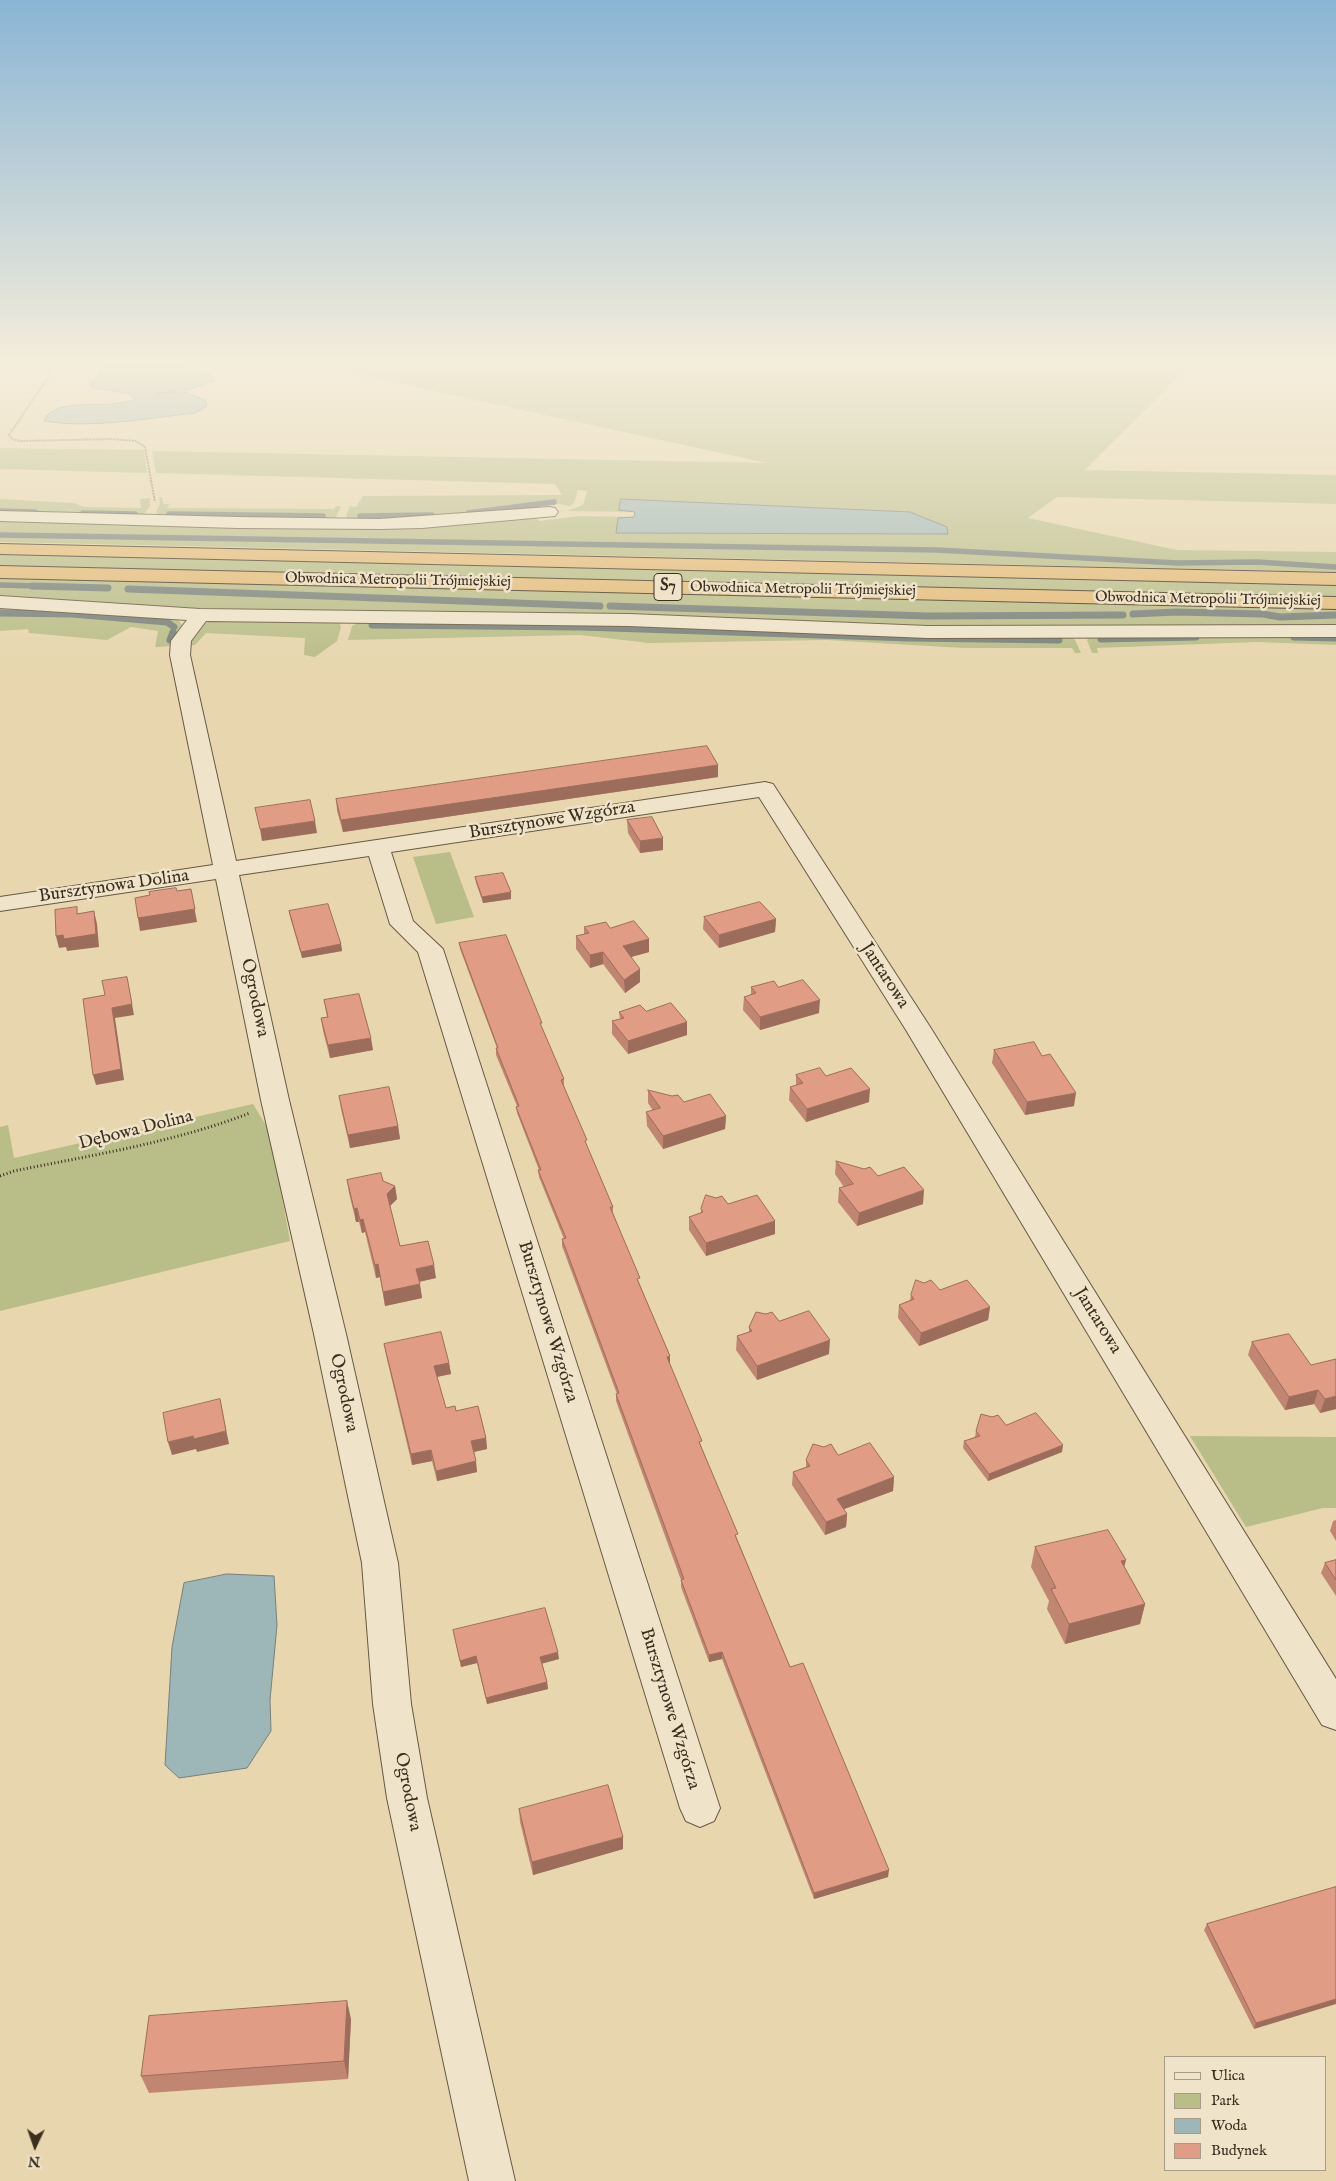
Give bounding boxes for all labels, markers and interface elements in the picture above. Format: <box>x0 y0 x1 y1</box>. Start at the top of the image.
street label: Obwodnica Metropolii Trójmiejskiej <box>285 570 511 592</box>
road number: S7 <box>654 574 682 600</box>
street label: Obwodnica Metropolii Trójmiejskiej <box>690 579 916 601</box>
street label: Obwodnica Metropolii Trójmiejskiej <box>1095 589 1321 611</box>
street label: Bursztynowe Wzgórza <box>467 797 637 845</box>
street label: Bursztynowa Dolina <box>38 866 190 908</box>
street label: Jantarowa <box>855 939 913 1013</box>
street label: Ogrodowa <box>235 957 273 1039</box>
street label: Dębowa Dolina <box>77 1106 195 1156</box>
street label: Bursztynowe Wzgórza <box>512 1239 582 1405</box>
street label: Jantarowa <box>1068 1284 1126 1358</box>
street label: Ogrodowa <box>324 1352 362 1434</box>
street label: Bursztynowe Wzgórza <box>634 1626 704 1792</box>
street label: Ogrodowa <box>389 1751 425 1833</box>
legend <box>1164 2056 1326 2171</box>
text: Ulica <box>1211 2066 1245 2085</box>
text: Park <box>1211 2091 1240 2110</box>
text: Woda <box>1211 2116 1247 2135</box>
north arrow <box>10 2121 60 2171</box>
text: Budynek <box>1211 2141 1267 2160</box>
text: N <box>28 2152 41 2170</box>

